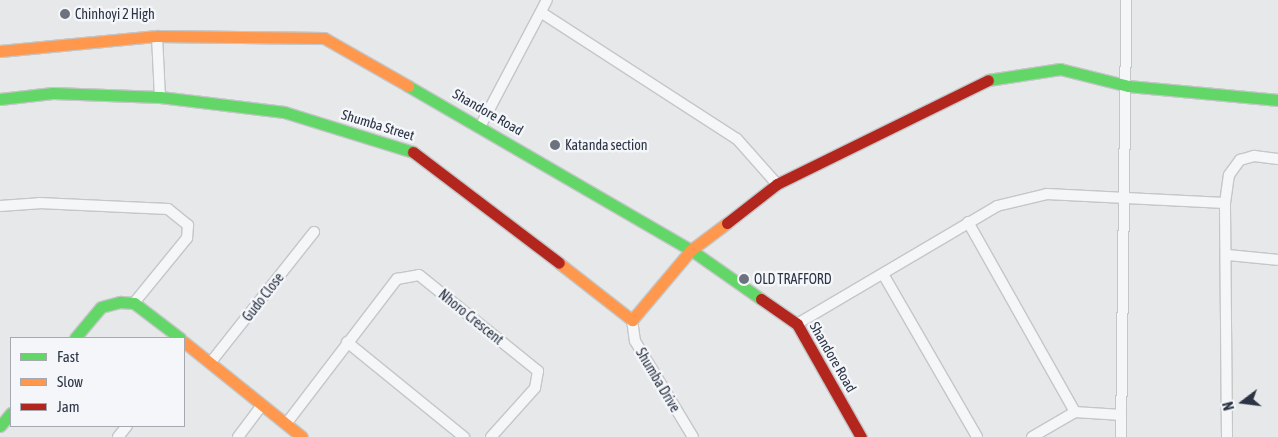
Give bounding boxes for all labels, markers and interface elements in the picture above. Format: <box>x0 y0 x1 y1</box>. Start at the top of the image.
place label: Chinhoyi 2 High <box>75 6 155 22</box>
marker: Chinhoyi 2 High <box>59 8 71 20</box>
street label: Shandore Road <box>450 85 526 139</box>
street label: Shumba Street <box>340 106 416 144</box>
place label: Katanda section <box>565 137 648 153</box>
marker: Katanda section <box>549 139 561 151</box>
street label: Gudo Close <box>239 269 287 325</box>
place label: OLD TRAFFORD <box>754 271 832 287</box>
marker: OLD TRAFFORD <box>738 273 750 285</box>
street label: Nhoro Crescent <box>435 286 507 348</box>
street label: Shandore Road <box>806 319 860 395</box>
legend <box>10 337 185 427</box>
street label: Shumba Drive <box>632 345 684 415</box>
text: Fast <box>57 348 79 365</box>
text: Slow <box>57 373 83 390</box>
north arrow <box>1218 377 1268 427</box>
text: Jam <box>57 398 80 415</box>
text: N <box>1220 400 1237 412</box>

